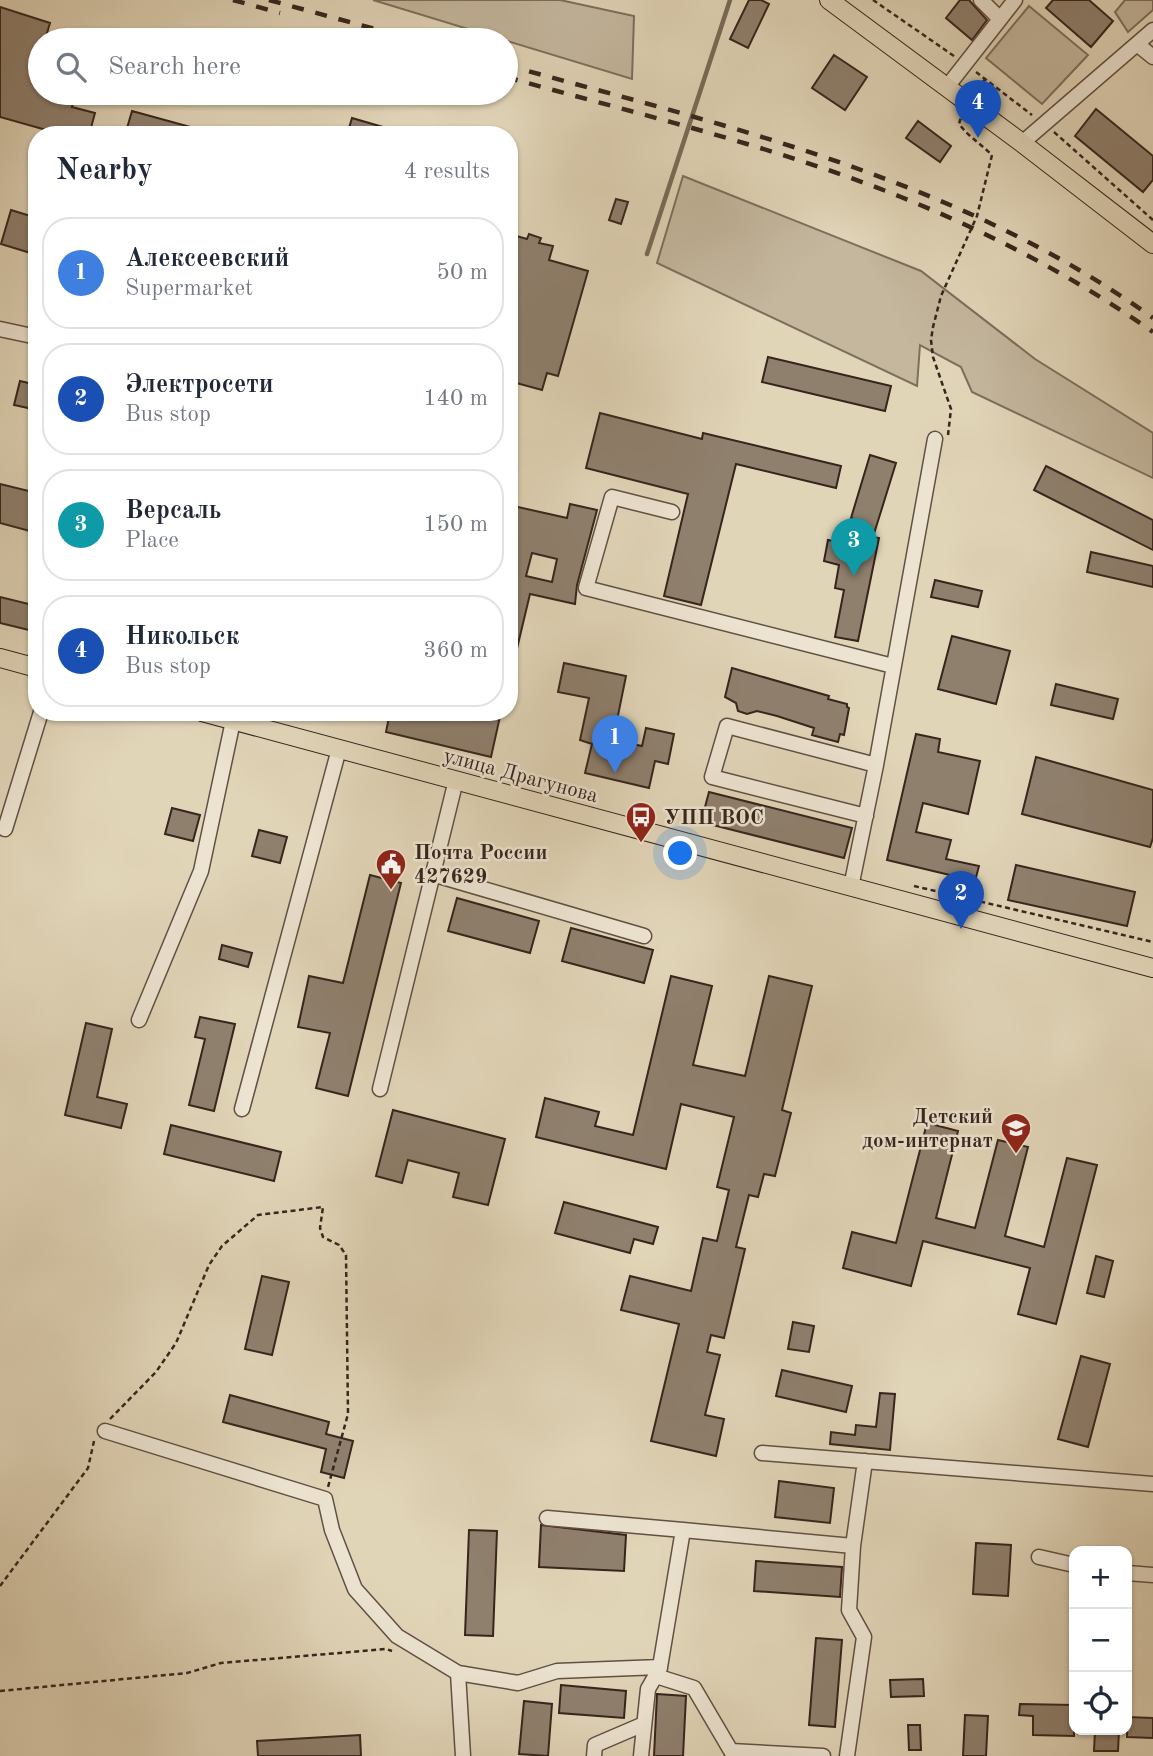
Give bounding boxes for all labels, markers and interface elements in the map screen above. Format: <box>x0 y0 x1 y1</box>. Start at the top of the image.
search box <box>28 28 518 105</box>
icon: search <box>52 48 90 86</box>
text: Search here <box>108 54 241 80</box>
pin: 4 <box>955 80 1001 138</box>
text: Nearby <box>56 156 153 186</box>
text: 4 results <box>404 160 490 183</box>
text: Алексеевский <box>125 246 289 272</box>
text: 1 <box>74 261 88 284</box>
text: 50 m <box>437 261 488 284</box>
text: Supermarket <box>125 277 253 300</box>
text: Электросети <box>125 372 274 398</box>
text: 2 <box>74 387 88 410</box>
text: 140 m <box>423 387 488 410</box>
text: Bus stop <box>125 403 211 426</box>
text: Версаль <box>125 498 221 524</box>
text: 3 <box>74 513 88 536</box>
text: 150 m <box>423 513 488 536</box>
pin: 3 <box>831 518 877 576</box>
text: Place <box>125 529 179 552</box>
text: Никольск <box>125 624 239 650</box>
text: 4 <box>74 639 88 662</box>
text: 360 m <box>423 639 488 662</box>
text: Bus stop <box>125 655 211 678</box>
pin: 1 <box>592 715 638 773</box>
street label: улица Драгунова <box>441 746 600 807</box>
bus stop icon: УПП ВОС <box>624 800 658 844</box>
place label: УПП ВОС <box>664 808 764 829</box>
your location <box>663 836 697 870</box>
place label: Почта России 427629 <box>414 843 547 888</box>
public building icon: Почта России 427629 <box>374 847 408 891</box>
pin: 2 <box>938 871 984 929</box>
place label: Детский дом-интернат <box>862 1107 993 1152</box>
school or university icon: Детский дом-интернат <box>999 1111 1033 1155</box>
map controls <box>1069 1546 1132 1735</box>
button: + <box>1069 1546 1132 1609</box>
button: − <box>1069 1609 1132 1672</box>
button: locate <box>1069 1672 1132 1735</box>

